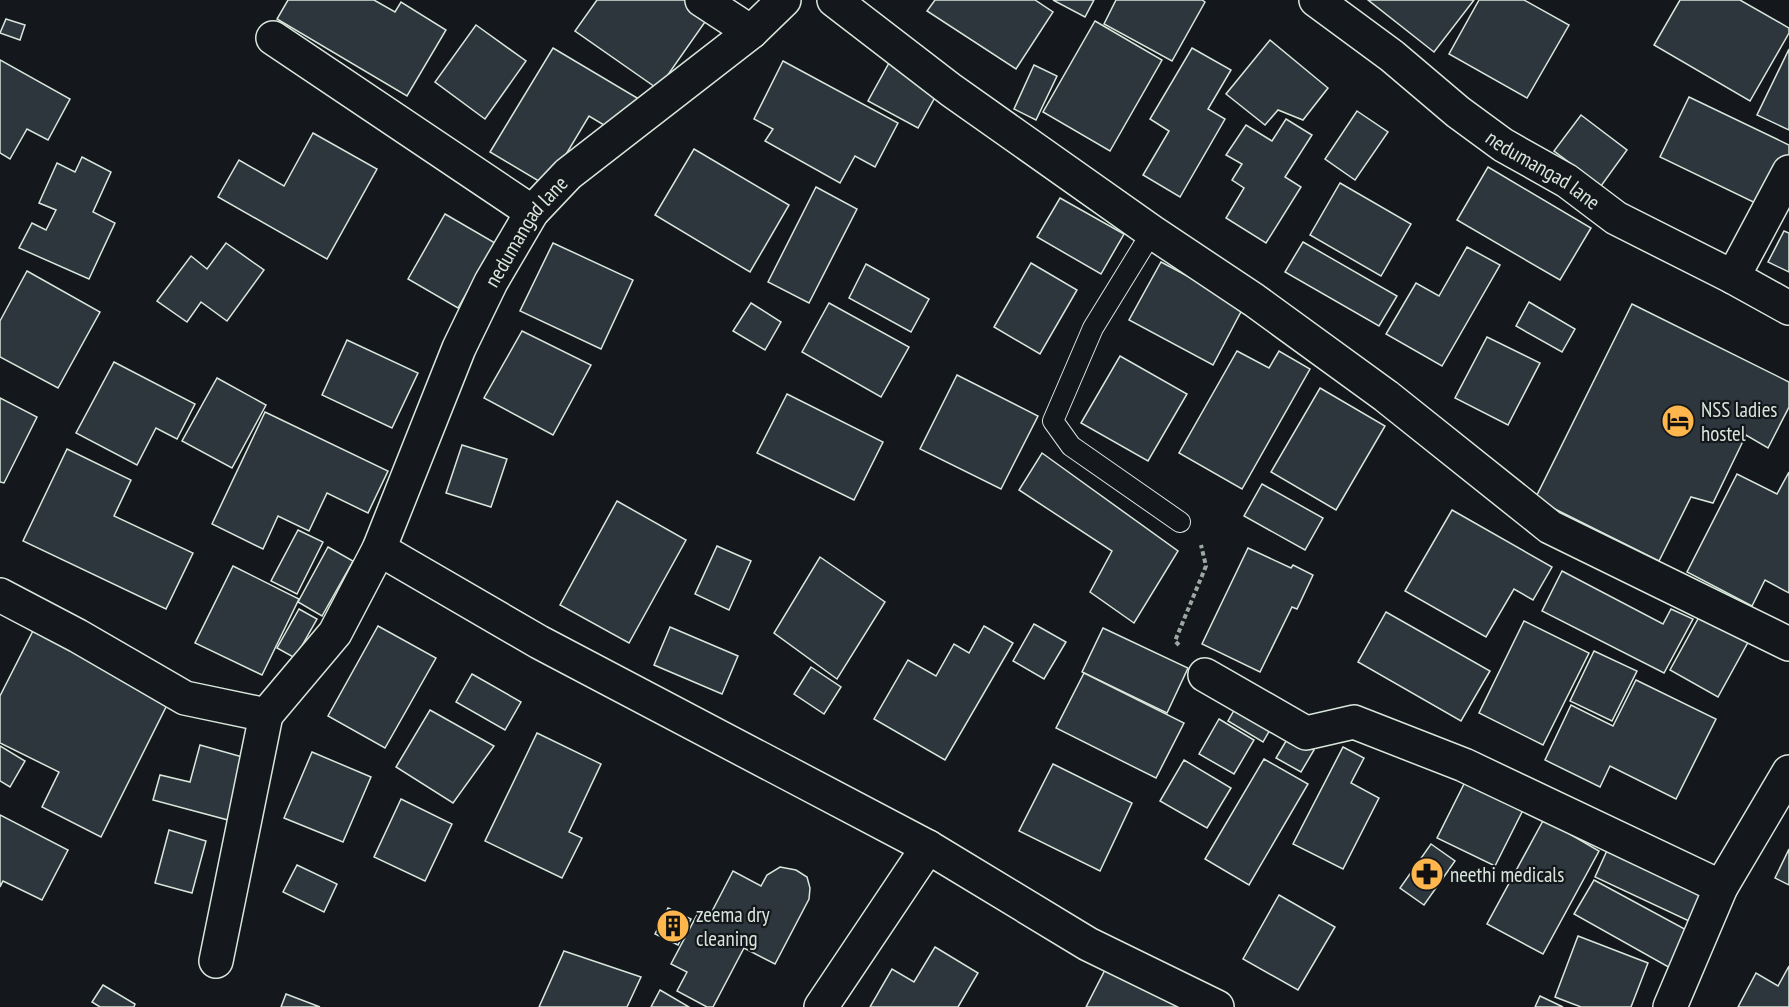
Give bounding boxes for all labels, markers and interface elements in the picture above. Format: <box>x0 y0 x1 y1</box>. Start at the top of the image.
street label: nedumangad lane <box>1481 124 1606 215</box>
street label: nedumangad lane <box>478 170 573 291</box>
place label: NSS ladies hostel <box>1701 396 1777 447</box>
hotel icon: NSS ladies hostel <box>1660 403 1696 439</box>
pharmacy icon: neethi medicals <box>1409 856 1445 892</box>
place label: neethi medicals <box>1450 861 1564 888</box>
place label: zeema dry cleaning <box>696 901 770 952</box>
building icon: zeema dry cleaning <box>655 908 691 944</box>

